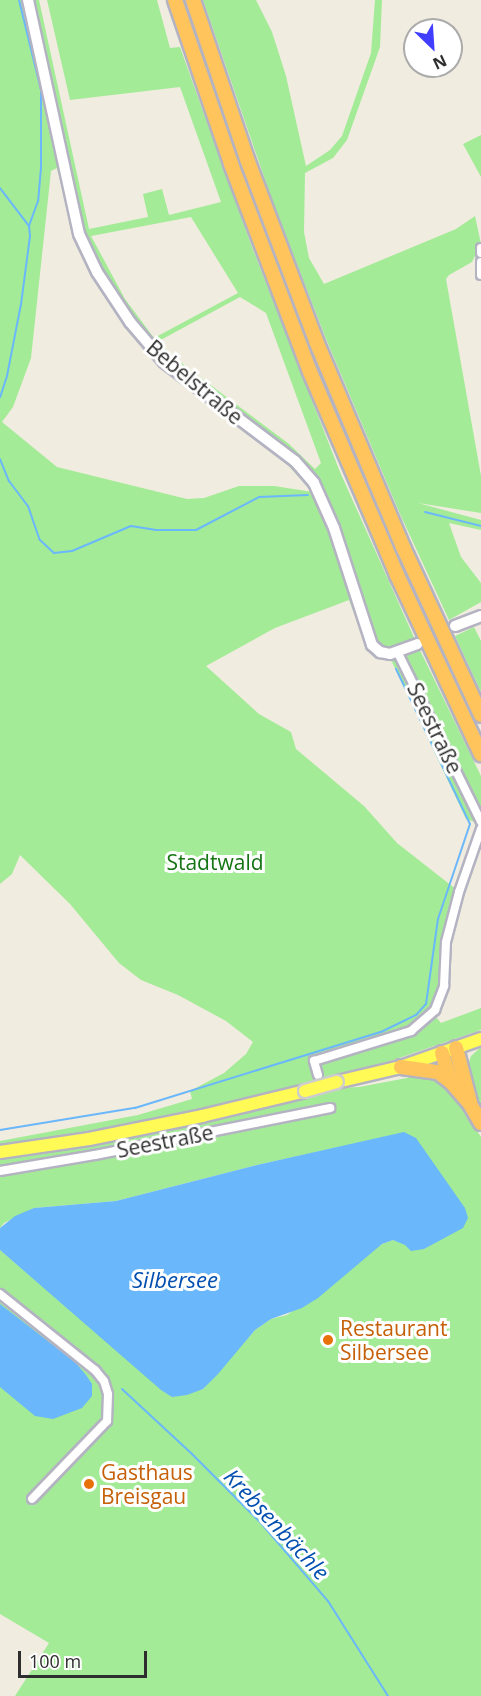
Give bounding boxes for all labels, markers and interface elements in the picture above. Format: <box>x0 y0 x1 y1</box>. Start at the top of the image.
north arrow <box>403 18 463 78</box>
text: N <box>429 50 450 75</box>
street label: Bebelstraße <box>142 334 248 430</box>
street label: Seestraße <box>402 679 468 777</box>
park label: Stadtwald <box>166 849 264 875</box>
street label: Seestraße <box>115 1119 215 1163</box>
water label: Silbersee <box>132 1267 218 1293</box>
place label: Restaurant Silbersee <box>340 1315 447 1365</box>
marker: Restaurant Silbersee <box>321 1333 335 1347</box>
place label: Gasthaus Breisgau <box>101 1459 193 1509</box>
water label: Krebsenbächle <box>219 1463 335 1585</box>
marker: Gasthaus Breisgau <box>82 1477 96 1491</box>
scale bar <box>21 1639 150 1677</box>
text: 100 m <box>29 1649 81 1673</box>

